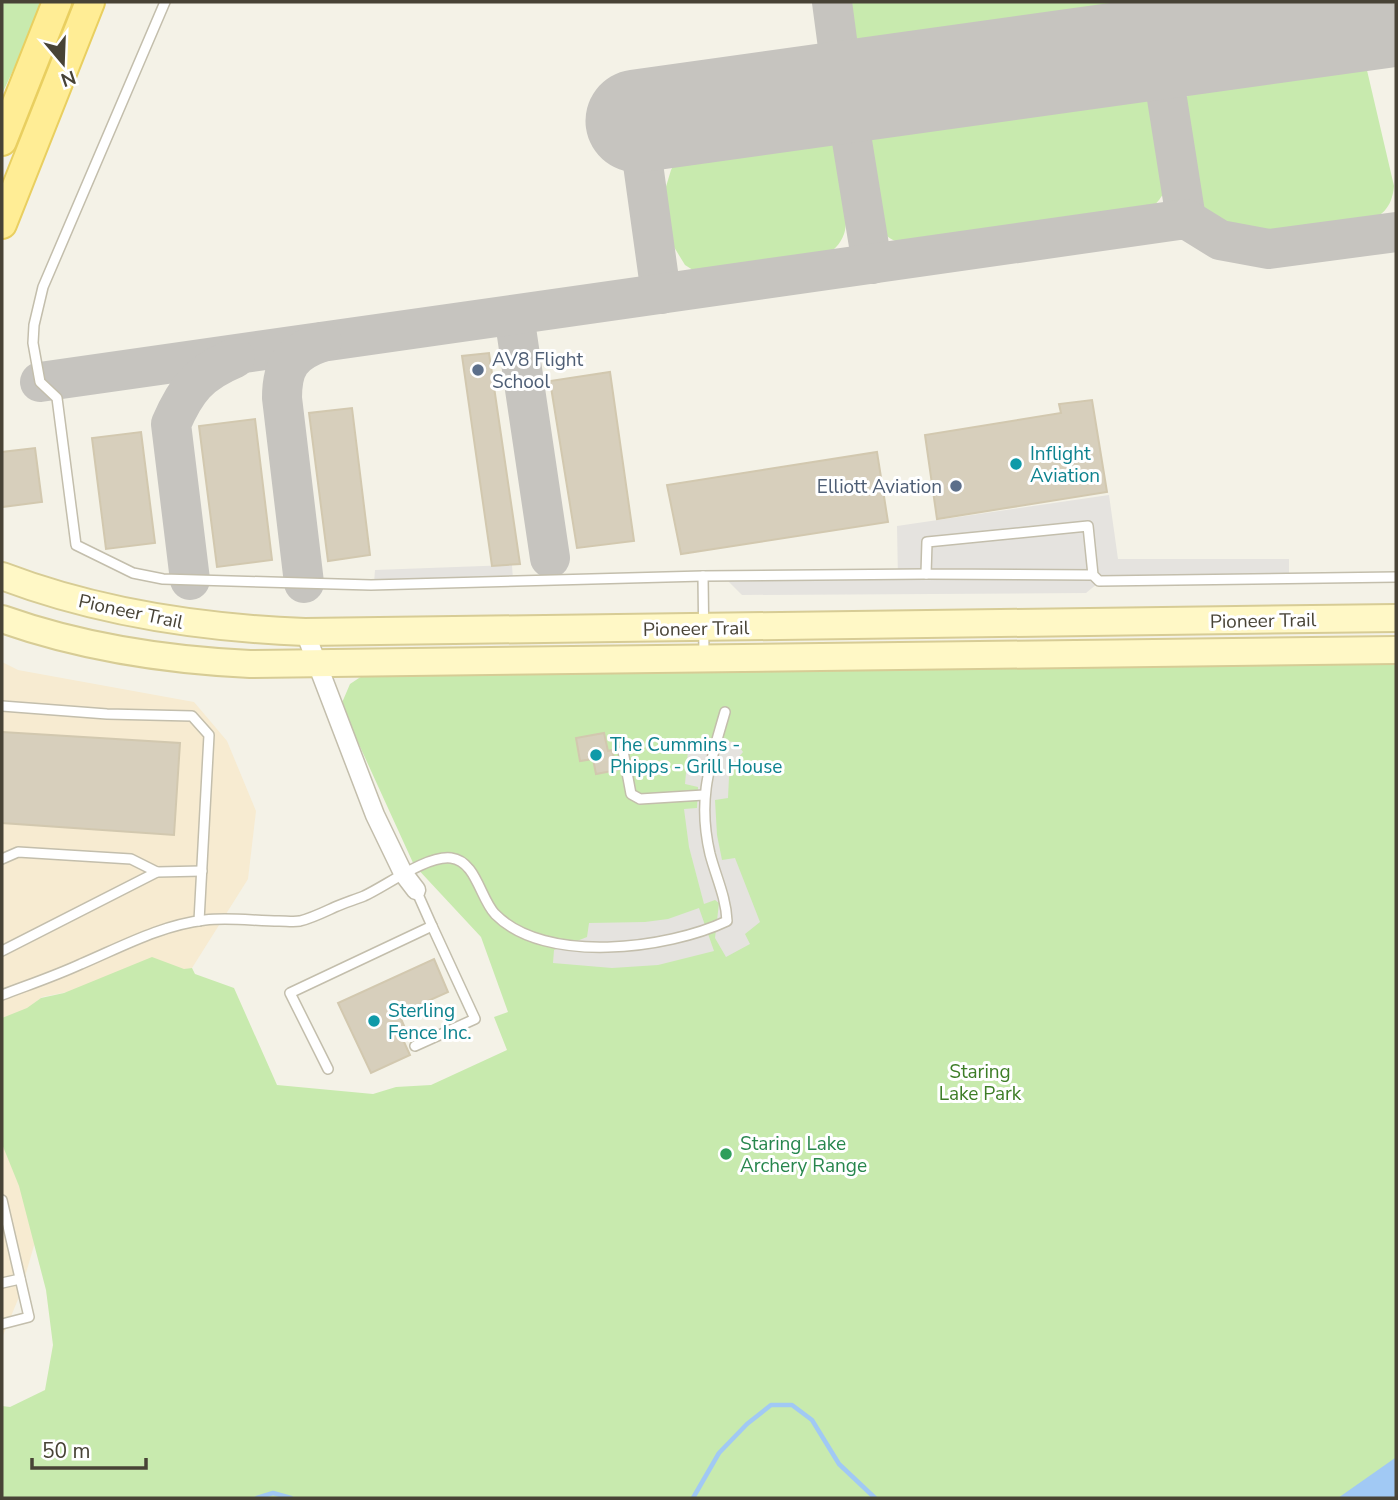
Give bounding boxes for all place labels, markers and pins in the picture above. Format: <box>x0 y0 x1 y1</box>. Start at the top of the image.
place label: AV8 Flight School <box>492 347 584 395</box>
marker: AV8 Flight School <box>470 362 486 378</box>
place label: Inflight Aviation <box>1030 441 1100 489</box>
marker: Inflight Aviation <box>1008 456 1024 472</box>
place label: Elliott Aviation <box>817 474 942 500</box>
marker: Elliott Aviation <box>948 478 964 494</box>
place label: The Cummins - Phipps - Grill House <box>610 732 782 780</box>
marker: The Cummins - Phipps - Grill House <box>588 747 604 763</box>
place label: Sterling Fence Inc. <box>388 998 472 1046</box>
marker: Sterling Fence Inc. <box>366 1013 382 1029</box>
place label: Staring Lake Archery Range <box>740 1131 867 1179</box>
marker: Staring Lake Archery Range <box>718 1146 734 1162</box>

